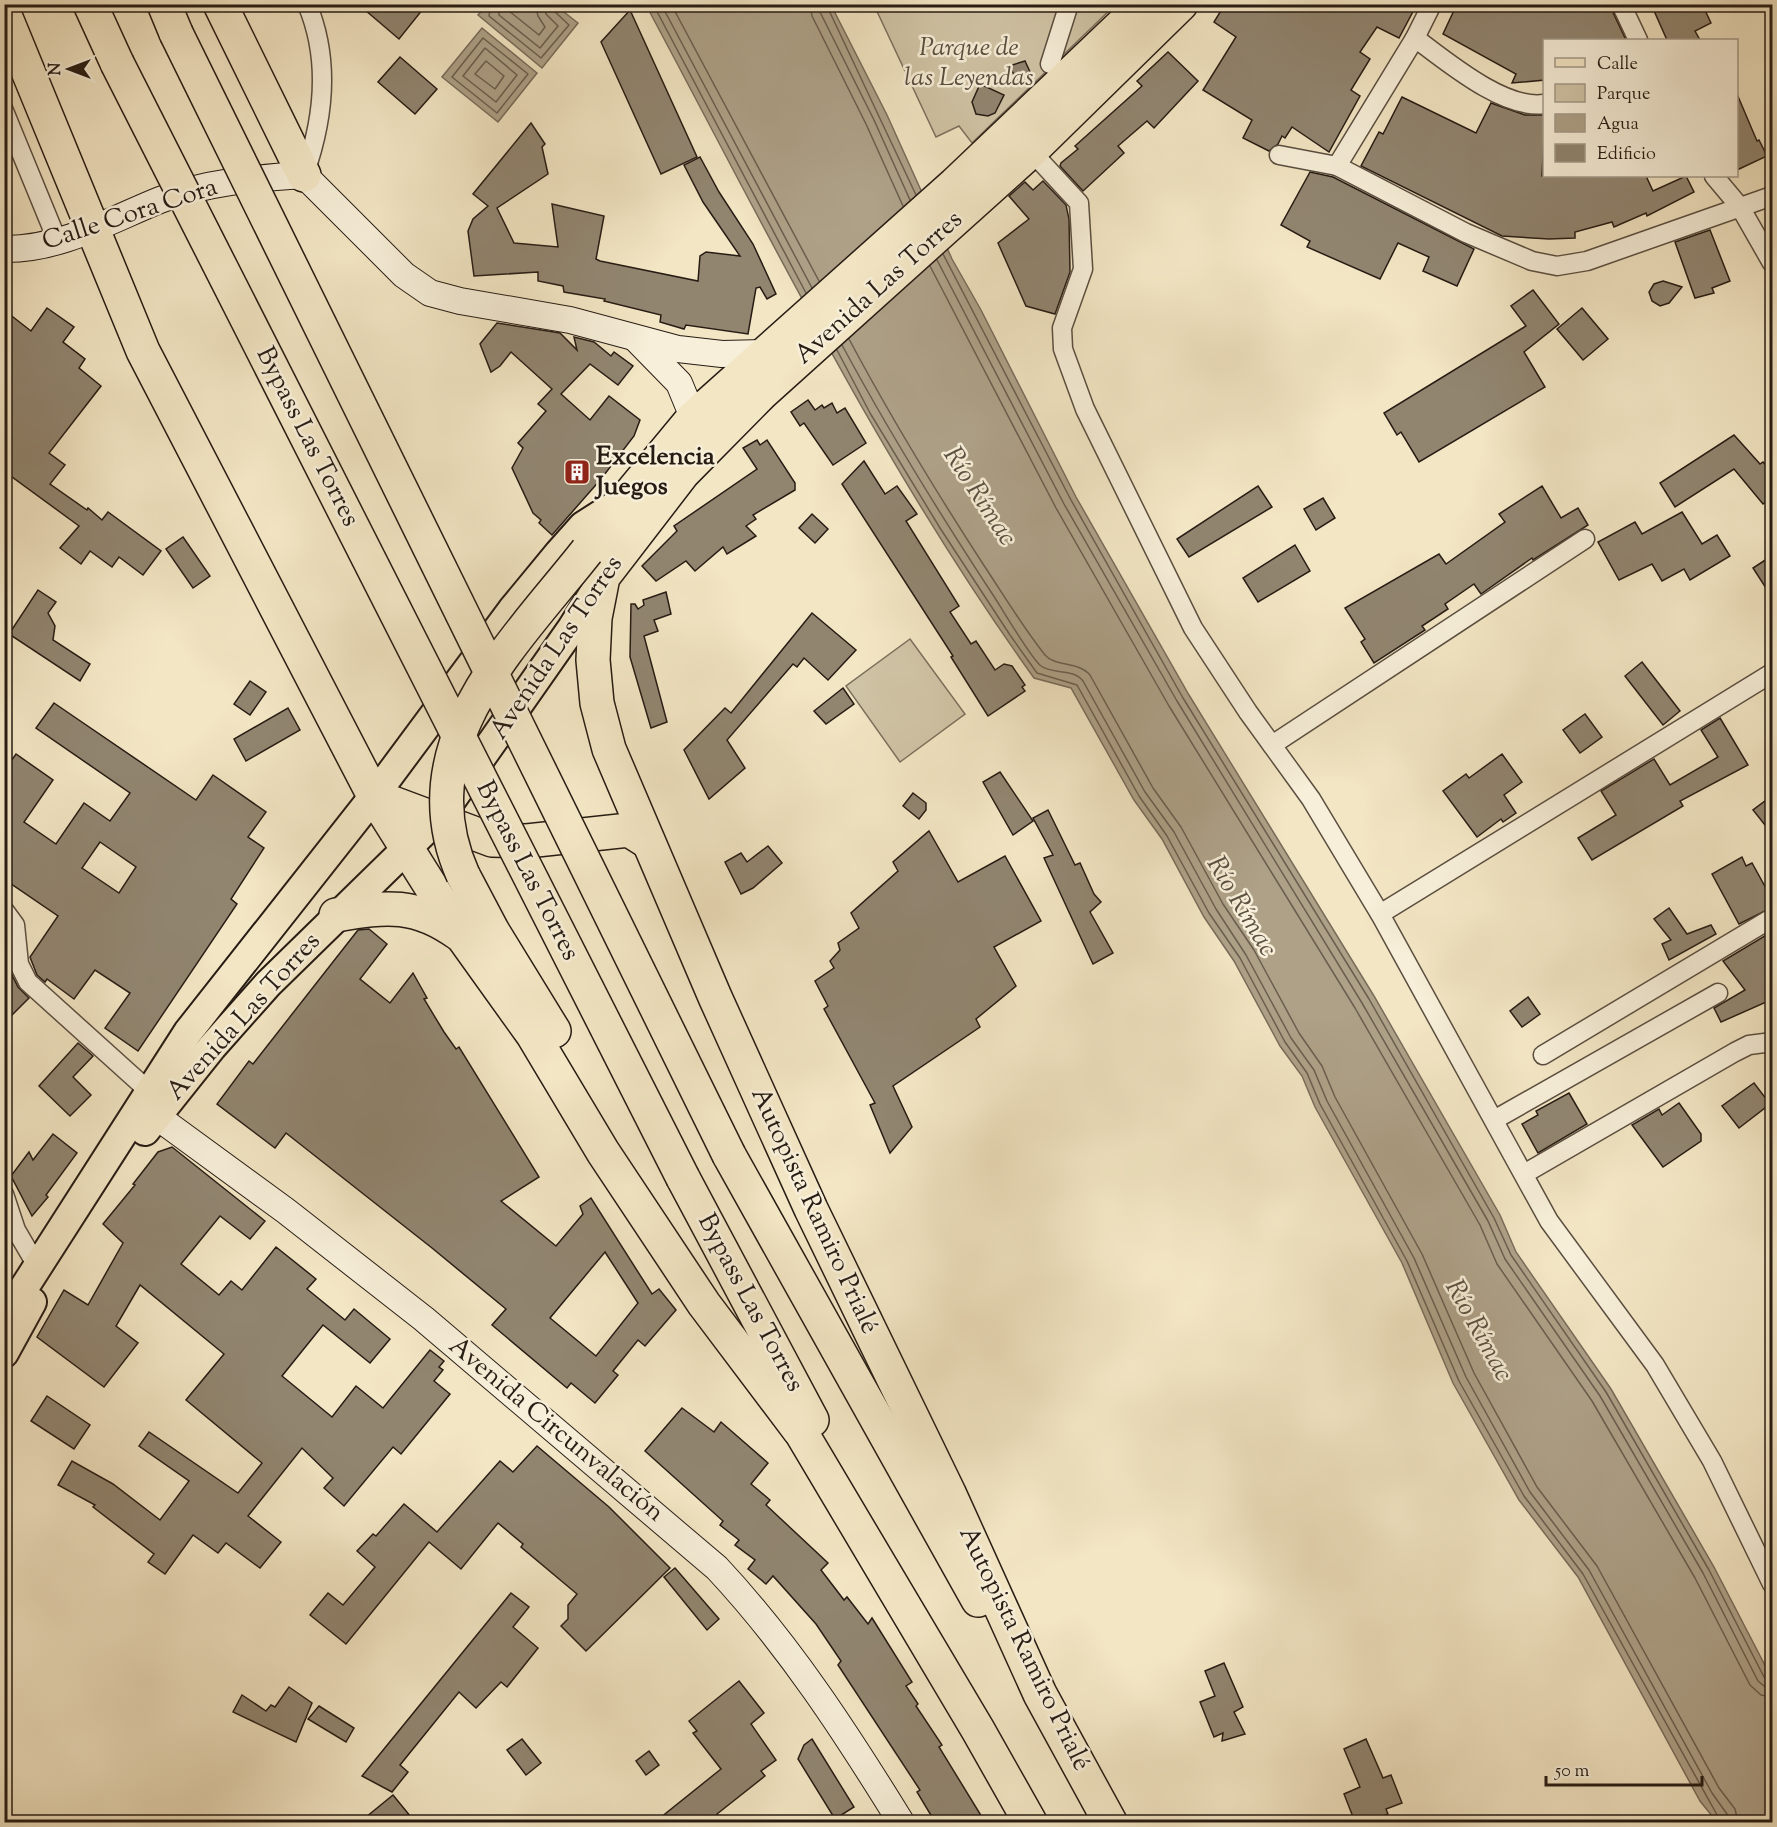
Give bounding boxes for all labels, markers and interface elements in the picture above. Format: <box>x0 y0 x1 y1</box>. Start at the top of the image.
park label: Parque de las Leyendas <box>904 30 1034 97</box>
north arrow <box>39 39 99 99</box>
legend <box>1543 39 1738 177</box>
text: Calle <box>1597 52 1638 78</box>
text: N <box>45 62 68 75</box>
text: Parque <box>1597 82 1650 108</box>
text: Agua <box>1597 112 1639 138</box>
text: Edificio <box>1597 142 1656 168</box>
street label: Calle Cora Cora <box>38 169 222 261</box>
street label: Avenida Las Torres <box>787 202 971 374</box>
street label: Bypass Las Torres <box>246 341 368 533</box>
place label: Excelencia Juegos <box>594 439 715 506</box>
water label: Río Rímac <box>932 440 1026 554</box>
building icon: Excelencia Juegos <box>562 457 592 487</box>
street label: Avenida Las Torres <box>482 549 632 747</box>
street label: Bypass Las Torres <box>466 775 588 967</box>
water label: Río Rímac <box>1196 849 1286 965</box>
street label: Avenida Las Torres <box>158 925 330 1109</box>
street label: Autopista Ramiro Prialé <box>741 1082 887 1340</box>
street label: Bypass Las Torres <box>687 1207 813 1399</box>
water label: Río Rímac <box>1434 1273 1522 1389</box>
street label: Avenida Circunvalación <box>440 1329 672 1531</box>
street label: Autopista Ramiro Prialé <box>949 1520 1099 1778</box>
scale bar <box>1546 1749 1702 1787</box>
text: 50 m <box>1554 1759 1590 1785</box>

